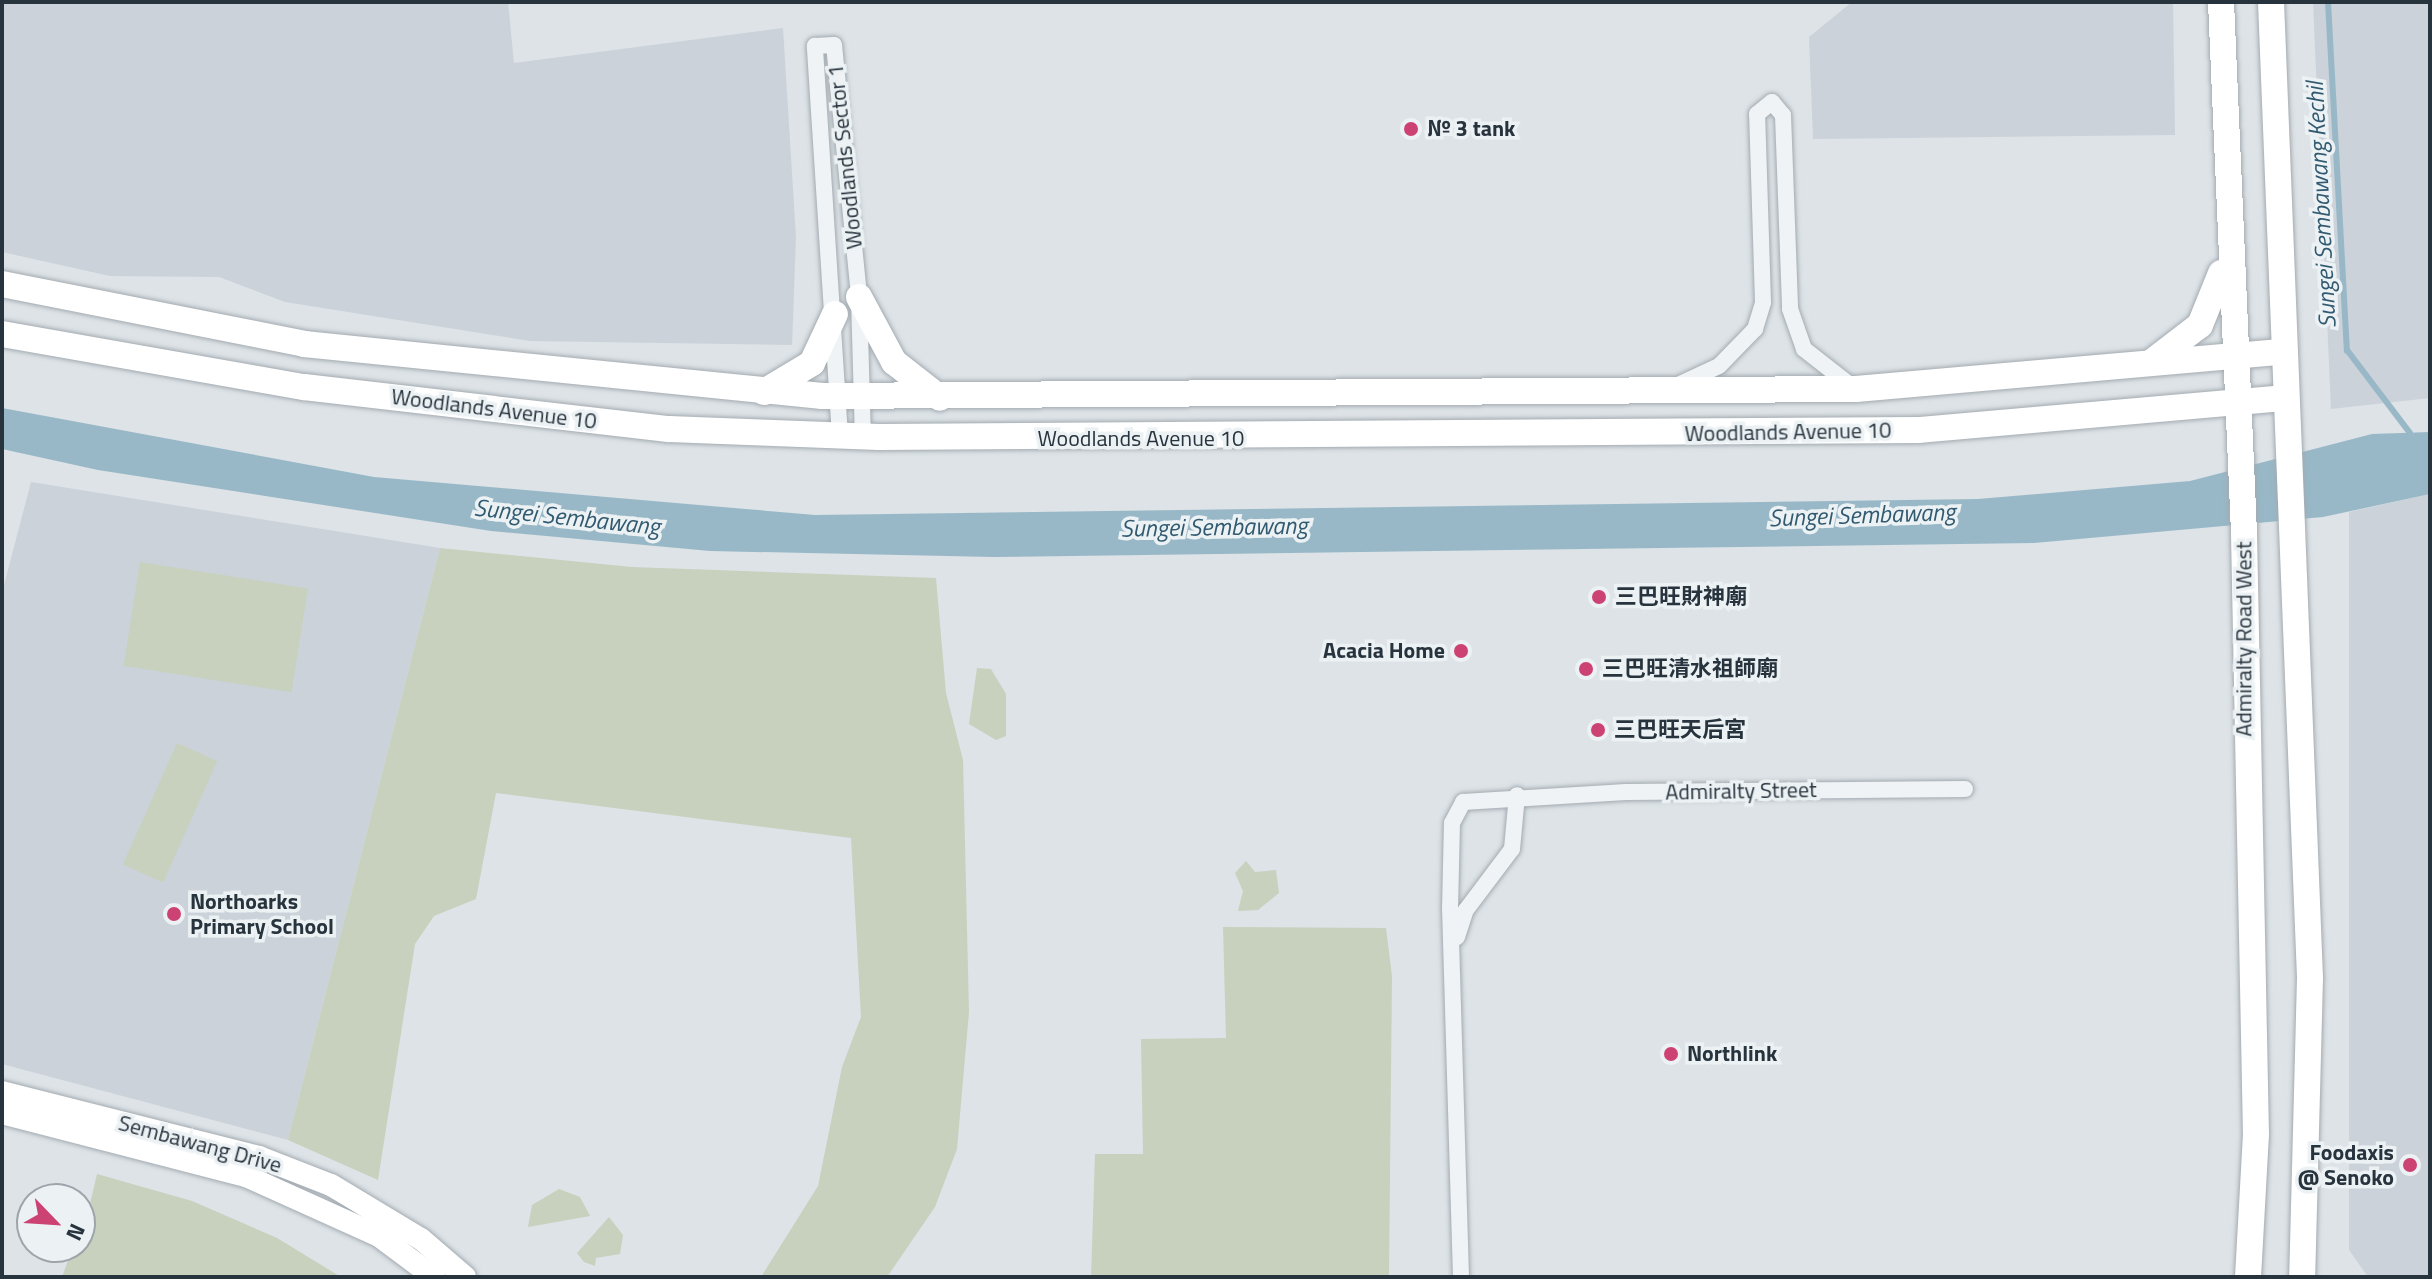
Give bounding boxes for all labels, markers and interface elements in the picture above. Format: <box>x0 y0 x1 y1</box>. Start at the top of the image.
street label: Woodlands Sector 1 <box>822 63 868 251</box>
water label: Sungei Sembawang Kechil <box>2300 81 2342 329</box>
place label: № 3 tank <box>1427 116 1515 142</box>
marker: № 3 tank <box>1402 120 1420 138</box>
street label: Woodlands Avenue 10 <box>390 383 598 435</box>
street label: Woodlands Avenue 10 <box>1684 417 1892 447</box>
street label: Woodlands Avenue 10 <box>1038 426 1244 452</box>
water label: Sungei Sembawang <box>473 493 661 541</box>
water label: Sungei Sembawang <box>1768 497 1956 533</box>
water label: Sungei Sembawang <box>1120 511 1308 543</box>
street label: Admiralty Road West <box>2231 541 2257 737</box>
place label: 三巴旺財神廟 <box>1615 584 1747 610</box>
marker: 三巴旺財神廟 <box>1590 588 1608 606</box>
place label: Acacia Home <box>1323 638 1445 664</box>
marker: Acacia Home <box>1452 642 1470 660</box>
place label: 三巴旺清水祖師廟 <box>1602 656 1778 682</box>
marker: 三巴旺清水祖師廟 <box>1577 660 1595 678</box>
place label: 三巴旺天后宮 <box>1614 717 1746 743</box>
marker: 三巴旺天后宮 <box>1589 721 1607 739</box>
street label: Admiralty Street <box>1665 776 1817 806</box>
place label: Northoarks Primary School <box>190 888 334 940</box>
marker: Northoarks Primary School <box>165 905 183 923</box>
place label: Northlink <box>1687 1041 1777 1067</box>
marker: Northlink <box>1662 1045 1680 1063</box>
street label: Sembawang Drive <box>116 1110 284 1178</box>
place label: Foodaxis @ Senoko <box>2298 1139 2394 1190</box>
marker: Foodaxis @ Senoko <box>2401 1156 2419 1174</box>
north arrow <box>16 1183 96 1263</box>
text: N <box>57 1218 95 1246</box>

